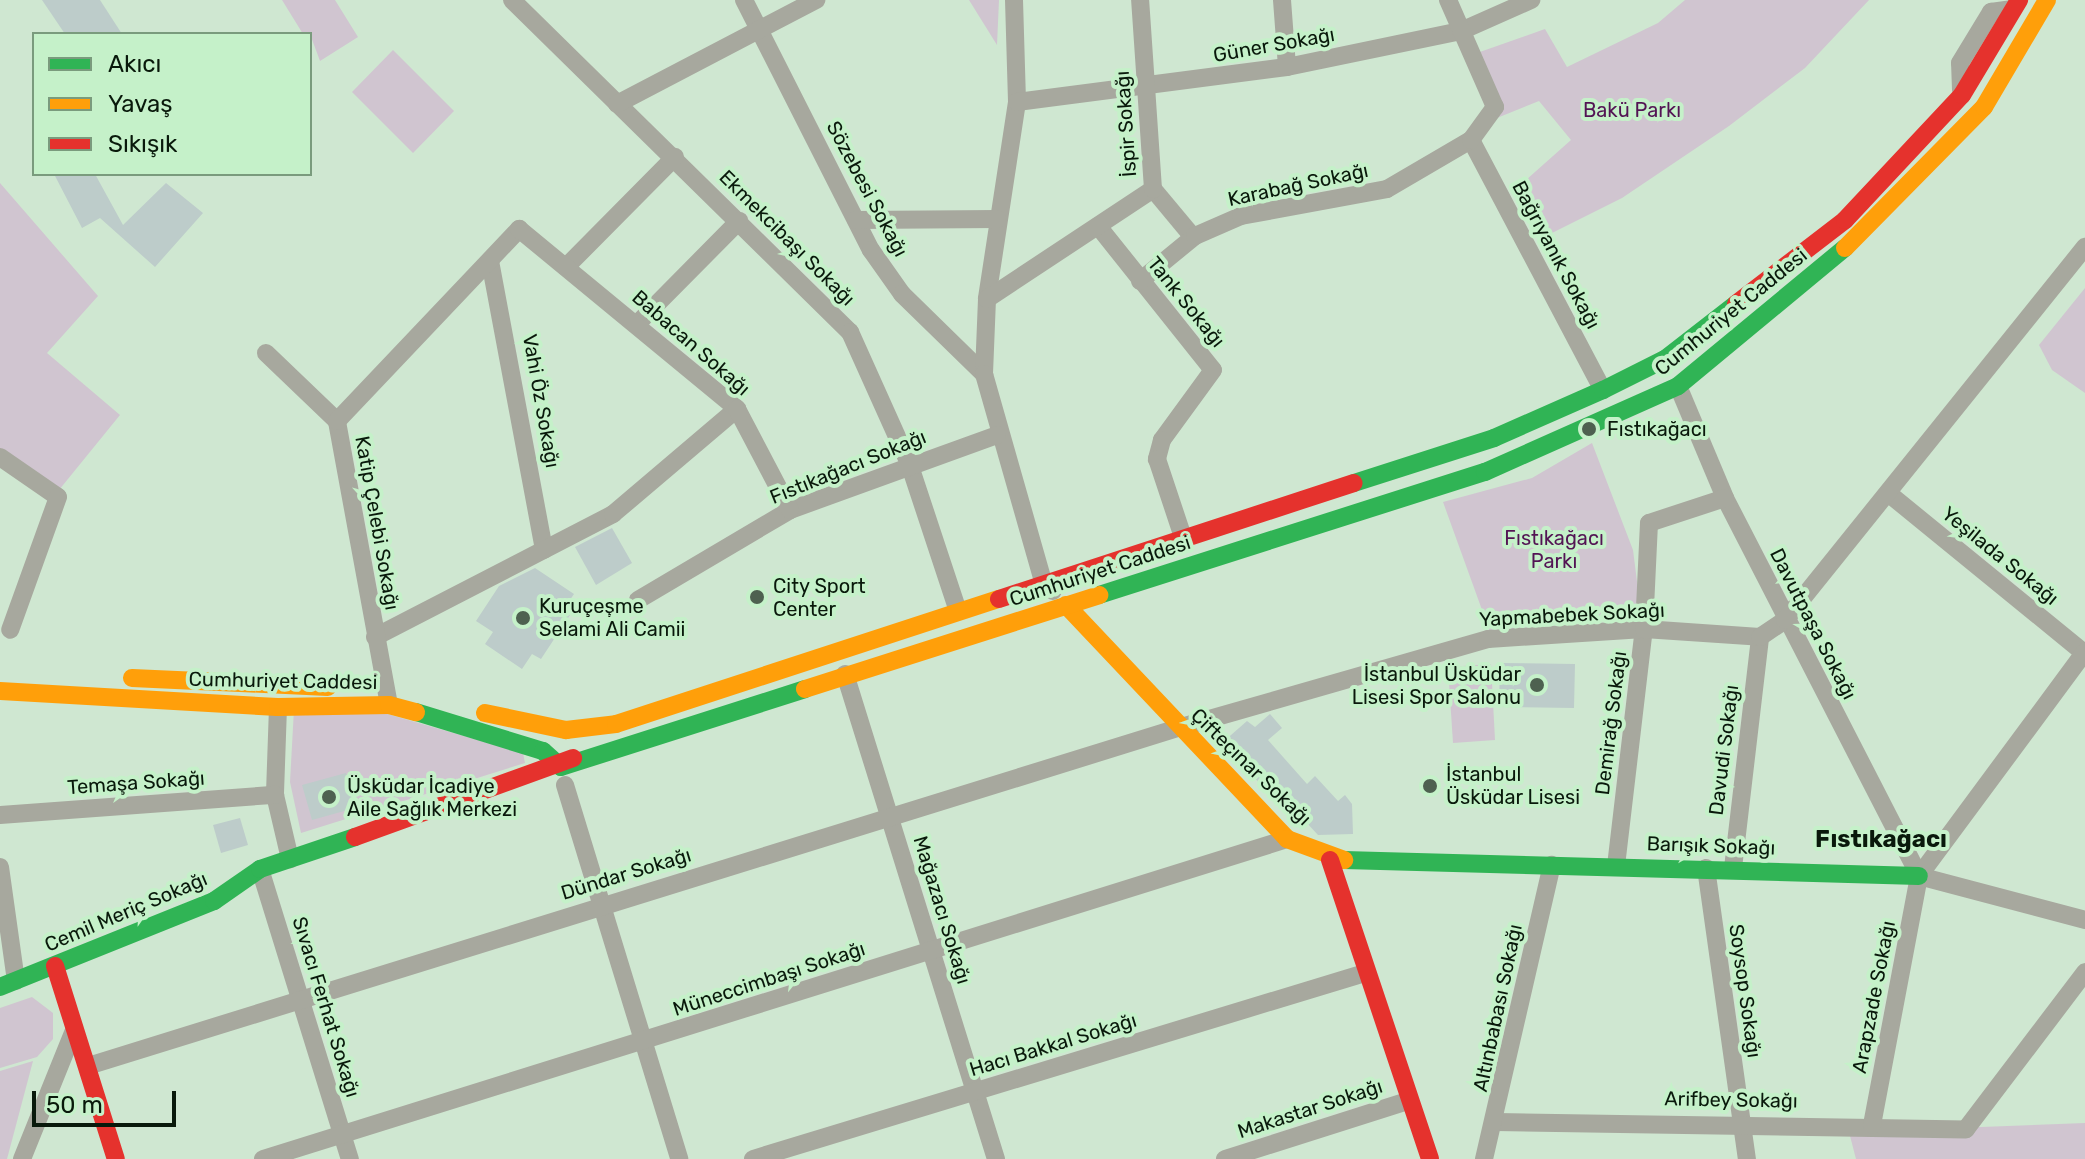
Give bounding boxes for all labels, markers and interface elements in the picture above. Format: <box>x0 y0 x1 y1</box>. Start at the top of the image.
street label: Güner Sokağı <box>1211 22 1337 68</box>
legend <box>32 32 312 176</box>
text: Akıcı <box>108 50 161 78</box>
street label: İspir Sokağı <box>1110 70 1142 178</box>
text: Yavaş <box>108 90 172 118</box>
park label: Bakü Parkı <box>1583 98 1681 122</box>
street label: Sözebesi Sokağı <box>821 117 913 261</box>
text: Sıkışık <box>108 130 177 158</box>
street label: Karabağ Sokağı <box>1226 158 1370 212</box>
street label: Ekmekcibaşı Sokağı <box>714 165 860 311</box>
street label: Bağrıyanık Sokağı <box>1507 177 1605 333</box>
street label: Cumhuriyet Caddesi <box>1650 243 1812 381</box>
street label: Tank Sokağı <box>1142 252 1230 352</box>
street label: Babacan Sokağı <box>627 285 755 401</box>
street label: Vahi Öz Sokağı <box>517 332 565 470</box>
place label: Fıstıkağacı <box>1607 417 1707 441</box>
marker: Fıstıkağacı <box>1578 418 1600 440</box>
street label: Fıstıkağacı Sokağı <box>766 425 930 509</box>
street label: Katip Çelebi Sokağı <box>350 434 404 612</box>
street label: Yeşilada Sokağı <box>1937 502 2063 610</box>
park label: Fıstıkağacı Parkı <box>1504 526 1604 573</box>
street label: Cumhuriyet Caddesi <box>1007 530 1193 612</box>
street label: Davutpaşa Sokağı <box>1765 544 1861 704</box>
place label: City Sport Center <box>773 574 866 621</box>
marker: City Sport Center <box>748 588 766 606</box>
place label: Kuruçeşme Selami Ali Camii <box>539 594 686 641</box>
street label: Yapmabebek Sokağı <box>1478 598 1666 632</box>
marker: Kuruçeşme Selami Ali Camii <box>514 609 532 627</box>
street label: Demirağ Sokağı <box>1590 650 1632 796</box>
place label: İstanbul Üsküdar Lisesi Spor Salonu <box>1351 662 1521 709</box>
street label: Cumhuriyet Caddesi <box>188 667 378 695</box>
marker: İstanbul Üsküdar Lisesi Spor Salonu <box>1528 676 1546 694</box>
street label: Davudi Sokağı <box>1704 683 1744 817</box>
street label: Çifteçınar Sokağı <box>1186 703 1316 831</box>
place label: İstanbul Üsküdar Lisesi <box>1446 762 1580 809</box>
street label: Temaşa Sokağı <box>66 766 206 800</box>
place label: Üsküdar İcadiye Aile Sağlık Merkezi <box>347 774 517 821</box>
marker: İstanbul Üsküdar Lisesi <box>1421 777 1439 795</box>
marker: Üsküdar İcadiye Aile Sağlık Merkezi <box>318 786 340 808</box>
district label: Fıstıkağacı <box>1815 826 1947 854</box>
street label: Barışık Sokağı <box>1646 832 1776 860</box>
street label: Mağazacı Sokağı <box>908 833 976 987</box>
street label: Dündar Sokağı <box>558 843 694 905</box>
street label: Cemil Meriç Sokağı <box>41 867 211 957</box>
street label: Sıvacı Ferhat Sokağı <box>287 914 365 1100</box>
street label: Arapzade Sokağı <box>1847 919 1901 1075</box>
street label: Altınbabası Sokağı <box>1469 922 1527 1094</box>
street label: Soysop Sokağı <box>1724 923 1766 1059</box>
street label: Müneccimbaşı Sokağı <box>670 937 868 1021</box>
street label: Hacı Bakkal Sokağı <box>966 1008 1140 1082</box>
street label: Makastar Sokağı <box>1234 1074 1386 1144</box>
scale bar <box>36 1075 180 1125</box>
street label: Arifbey Sokağı <box>1664 1087 1798 1113</box>
text: 50 m <box>46 1091 103 1119</box>

